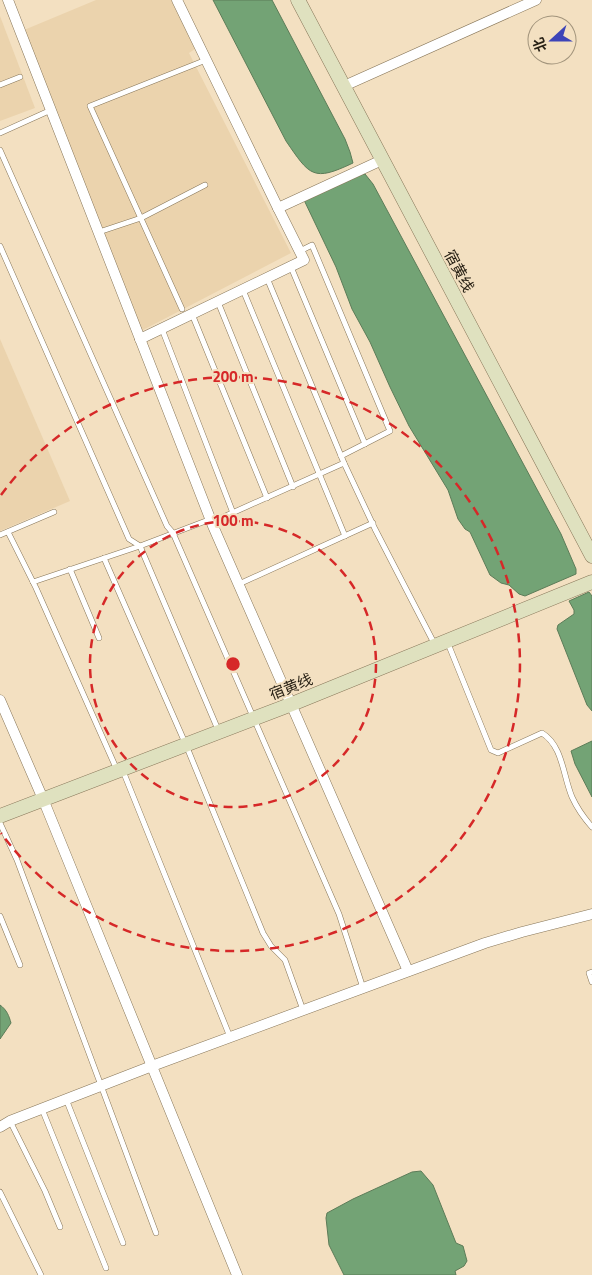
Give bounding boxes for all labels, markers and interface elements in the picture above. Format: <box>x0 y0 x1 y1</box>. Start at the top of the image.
north arrow <box>527 15 577 65</box>
text: 北 <box>527 35 552 55</box>
street label: 宿黄线 <box>439 245 480 296</box>
text: 200 m <box>212 365 254 388</box>
text: 100 m <box>212 509 254 532</box>
centre of rings <box>224 655 242 673</box>
street label: 宿黄线 <box>266 667 316 706</box>

